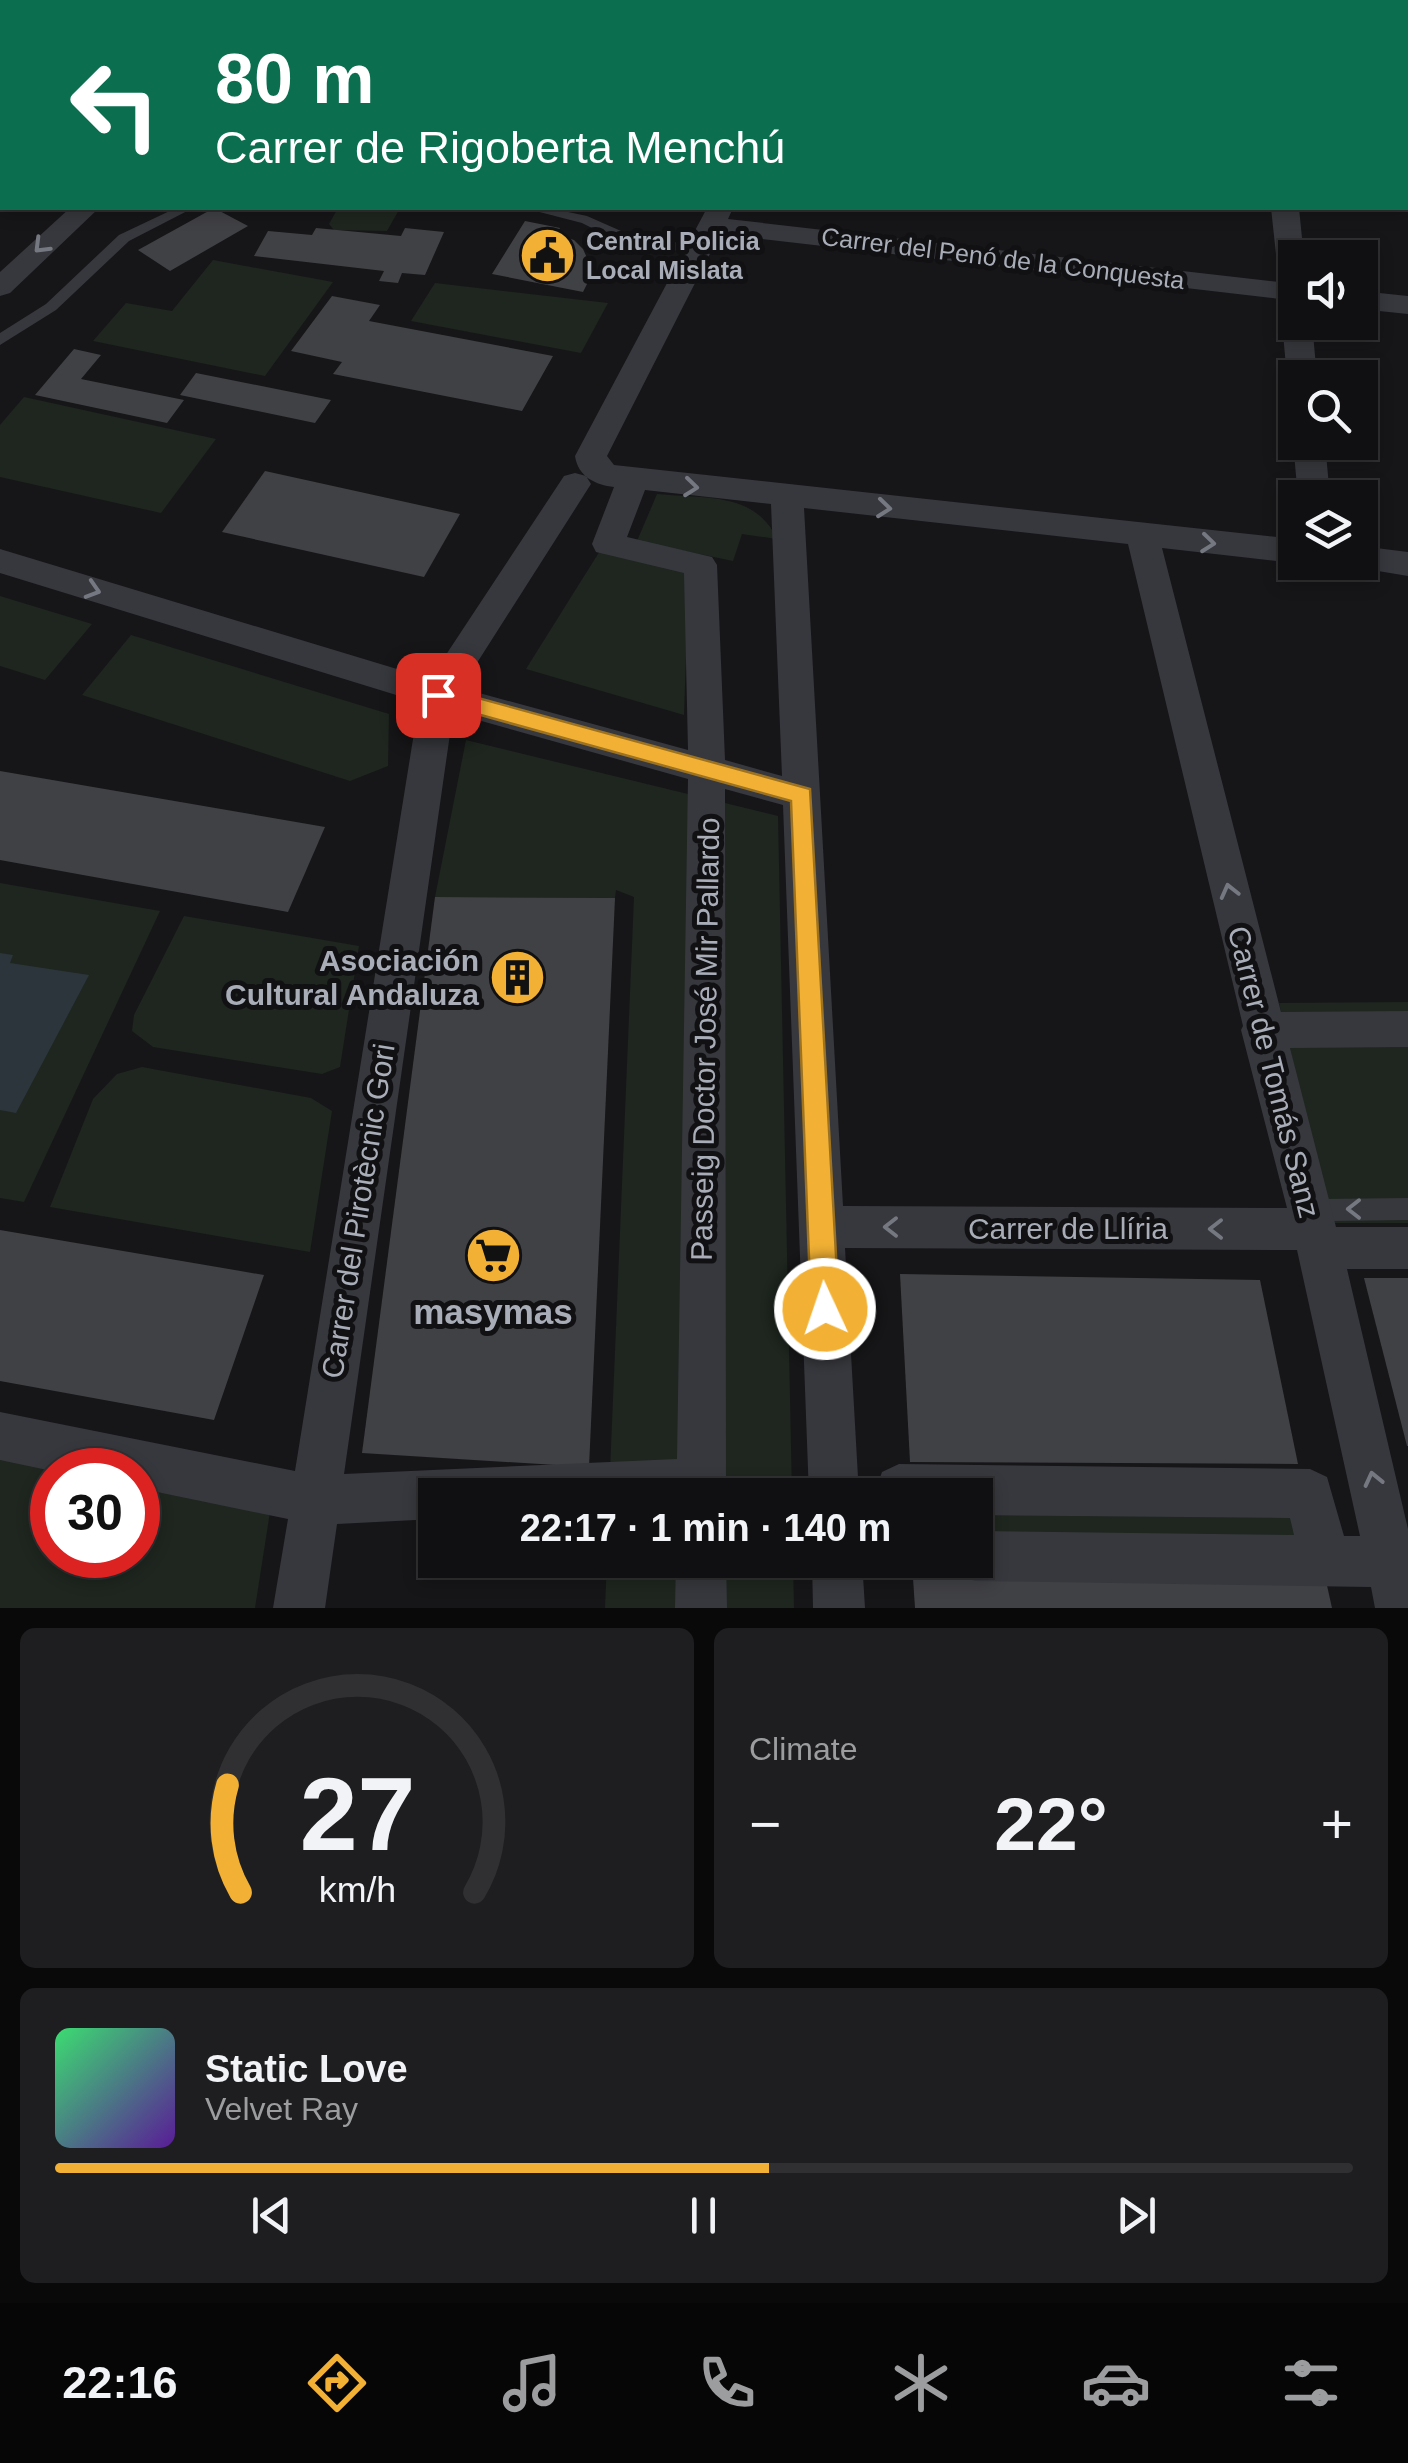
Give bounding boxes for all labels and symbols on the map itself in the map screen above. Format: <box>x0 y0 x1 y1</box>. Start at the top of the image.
street label: Carrer del Penó de la Conquesta <box>820 222 1186 294</box>
public building icon: Central Policia Local Mislata <box>517 225 577 285</box>
place label: Central Policia Local Mislata <box>586 227 761 284</box>
one-way arrow <box>35 234 53 252</box>
one-way arrow <box>683 476 699 497</box>
one-way arrow <box>877 497 893 519</box>
one-way arrow <box>1200 532 1216 553</box>
one-way arrow <box>84 578 101 599</box>
pin <box>396 653 481 738</box>
street label: Passeig Doctor José Mir Pallardo <box>685 817 725 1261</box>
one-way arrow <box>1219 883 1240 900</box>
street label: Carrer de Tomás Sanz <box>1222 923 1326 1221</box>
place label: Asociación Cultural Andaluza <box>225 944 479 1011</box>
building icon: Asociación Cultural Andaluza <box>488 947 548 1007</box>
street label: Carrer del Pirotècnic Gori <box>315 1041 401 1381</box>
one-way arrow <box>1346 1199 1362 1220</box>
street label: Carrer de Llíria <box>968 1212 1168 1245</box>
one-way arrow <box>883 1216 898 1238</box>
one-way arrow <box>1208 1218 1224 1239</box>
supermarket icon: masymas <box>463 1225 523 1285</box>
position arrow <box>773 1257 877 1361</box>
place label: masymas <box>413 1292 573 1331</box>
speed limit sign: 30 <box>30 1448 160 1578</box>
one-way arrow <box>1364 1471 1385 1488</box>

